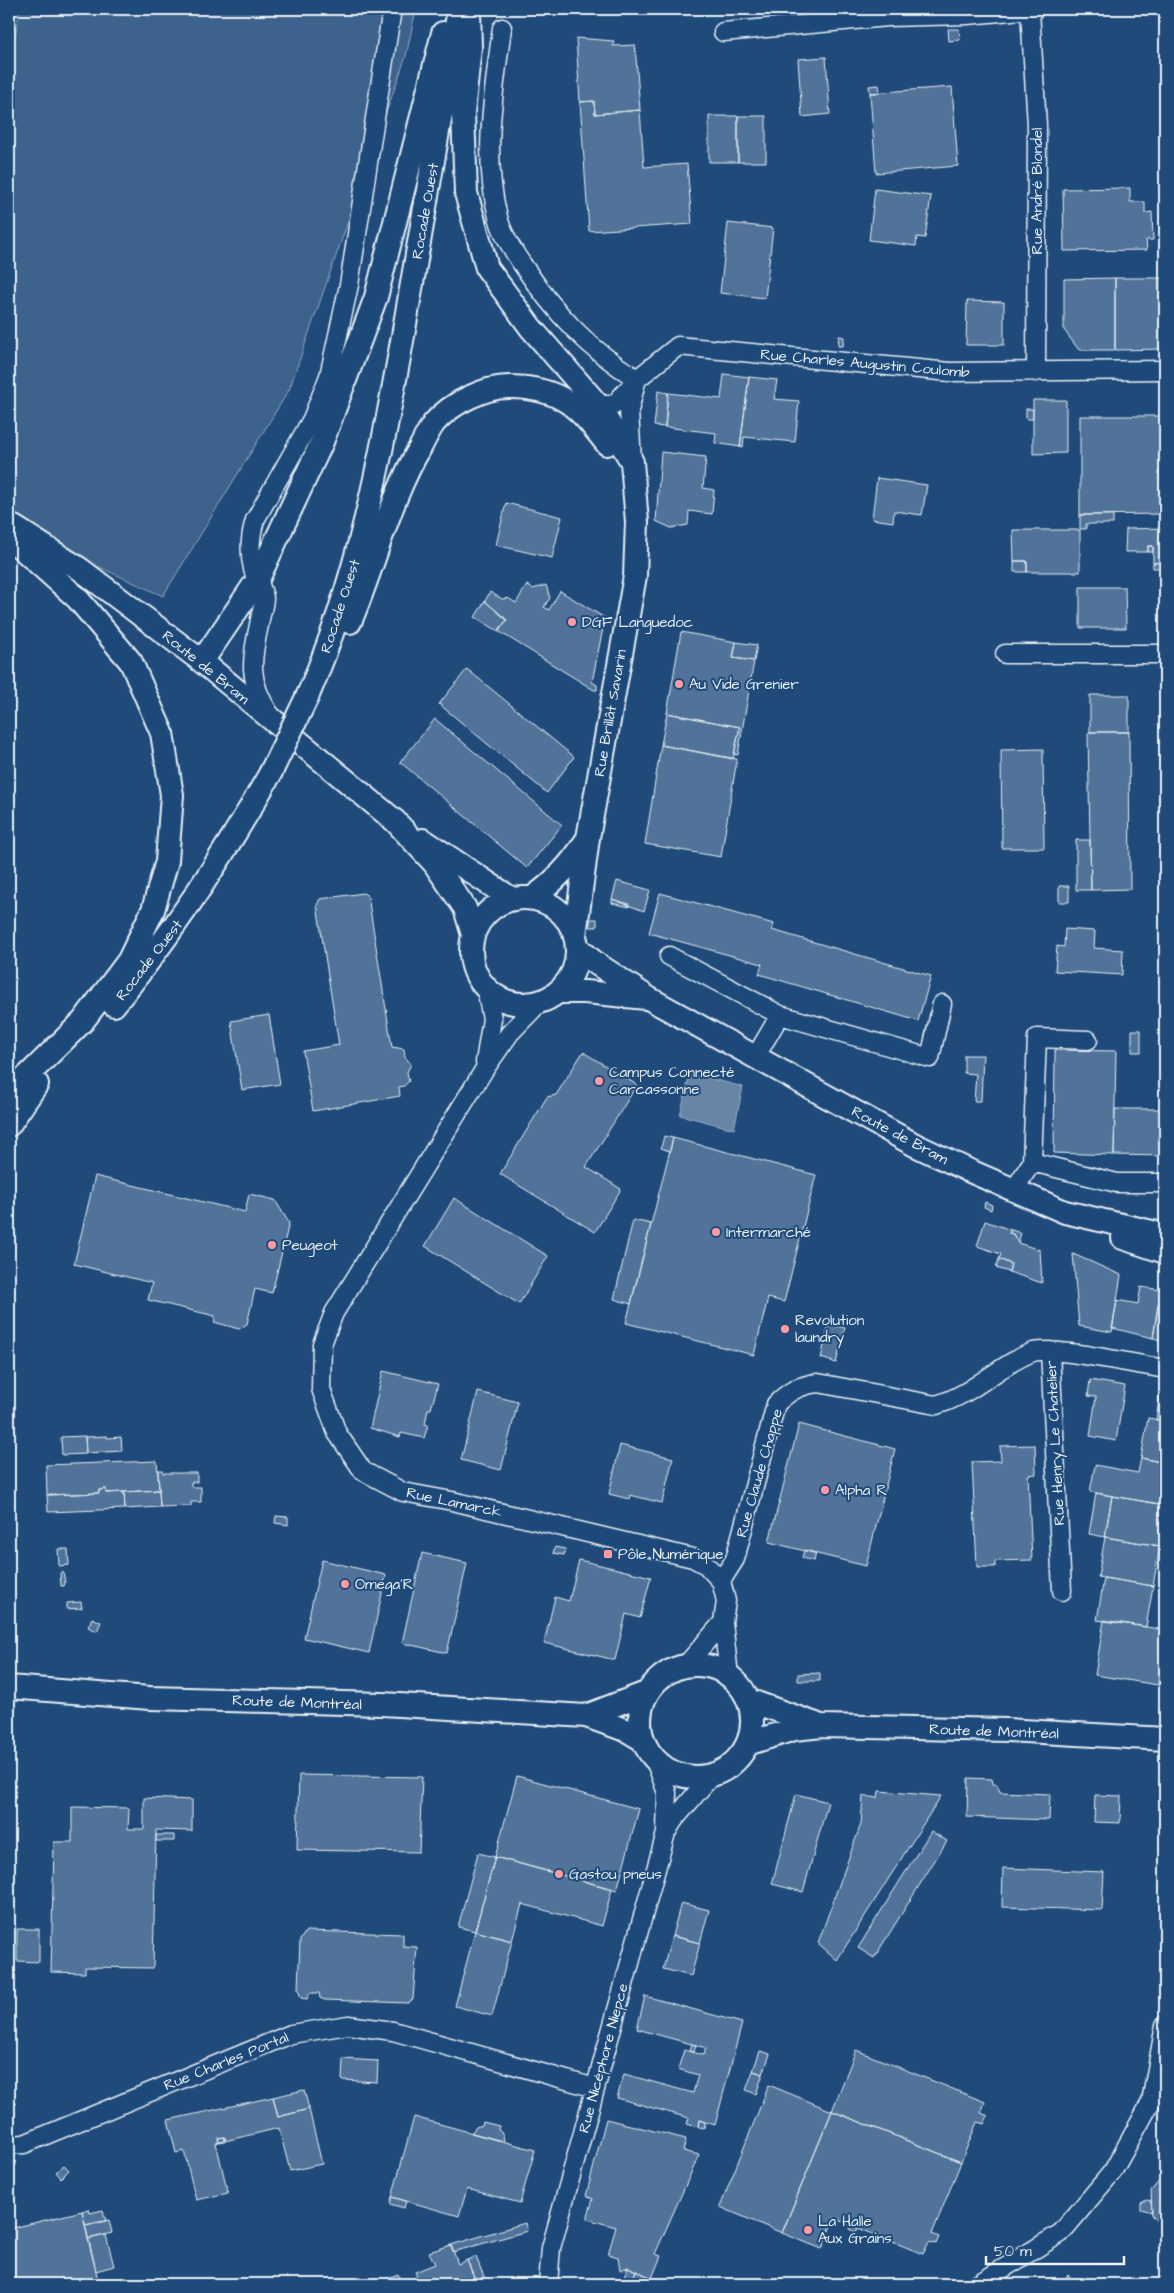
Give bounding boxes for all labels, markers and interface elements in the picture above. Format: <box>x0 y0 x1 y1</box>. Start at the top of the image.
street label: Rue André Blondel <box>1027 128 1048 254</box>
street label: Rocade Ouest <box>407 161 444 261</box>
street label: Rue Charles Augustin Coulomb <box>759 344 971 384</box>
street label: Rocade Ouest <box>315 557 366 656</box>
place label: DGF Languedoc <box>582 612 694 634</box>
marker: DGF Languedoc <box>566 616 578 628</box>
street label: Route de Bram <box>158 626 254 709</box>
street label: Rue Brillât Savarin <box>589 647 632 778</box>
place label: Au Vide Grenier <box>689 674 799 695</box>
marker: Au Vide Grenier <box>673 678 685 690</box>
street label: Rocade Ouest <box>111 915 188 1005</box>
place label: Campus Connecté Carcassonne <box>609 1062 734 1100</box>
marker: Campus Connecté Carcassonne <box>593 1075 605 1087</box>
street label: Route de Bram <box>848 1101 952 1170</box>
place label: Intermarché <box>726 1222 811 1243</box>
marker: Intermarché <box>710 1226 722 1238</box>
place label: Peugeot <box>282 1235 338 1257</box>
marker: Peugeot <box>266 1239 278 1251</box>
place label: Revolution laundry <box>795 1310 865 1349</box>
marker: Revolution laundry <box>779 1323 791 1335</box>
street label: Rue Henry Le Chatelier <box>1041 1360 1071 1526</box>
street label: Rue Claude Chappe <box>731 1406 788 1540</box>
place label: Alpha R <box>835 1480 887 1501</box>
street label: Rue Lamarck <box>404 1482 503 1523</box>
marker: Alpha R <box>819 1484 831 1496</box>
place label: Pôle Numérique <box>618 1544 723 1565</box>
marker: Pôle Numérique <box>602 1548 614 1560</box>
place label: Omega'R <box>355 1574 413 1596</box>
marker: Omega'R <box>339 1578 351 1590</box>
street label: Route de Montréal <box>232 1690 362 1715</box>
street label: Route de Montréal <box>929 1719 1059 1744</box>
place label: Gastou pneus <box>569 1864 662 1885</box>
marker: Gastou pneus <box>553 1868 565 1880</box>
street label: Rue Nicéphore Niepce <box>573 1981 634 2135</box>
street label: Rue Charles Portal <box>161 2027 292 2096</box>
place label: La Halle Aux Grains <box>818 2211 892 2249</box>
marker: La Halle Aux Grains <box>802 2224 814 2236</box>
scale bar <box>986 2233 1124 2265</box>
text: 50 m <box>994 2241 1032 2262</box>

